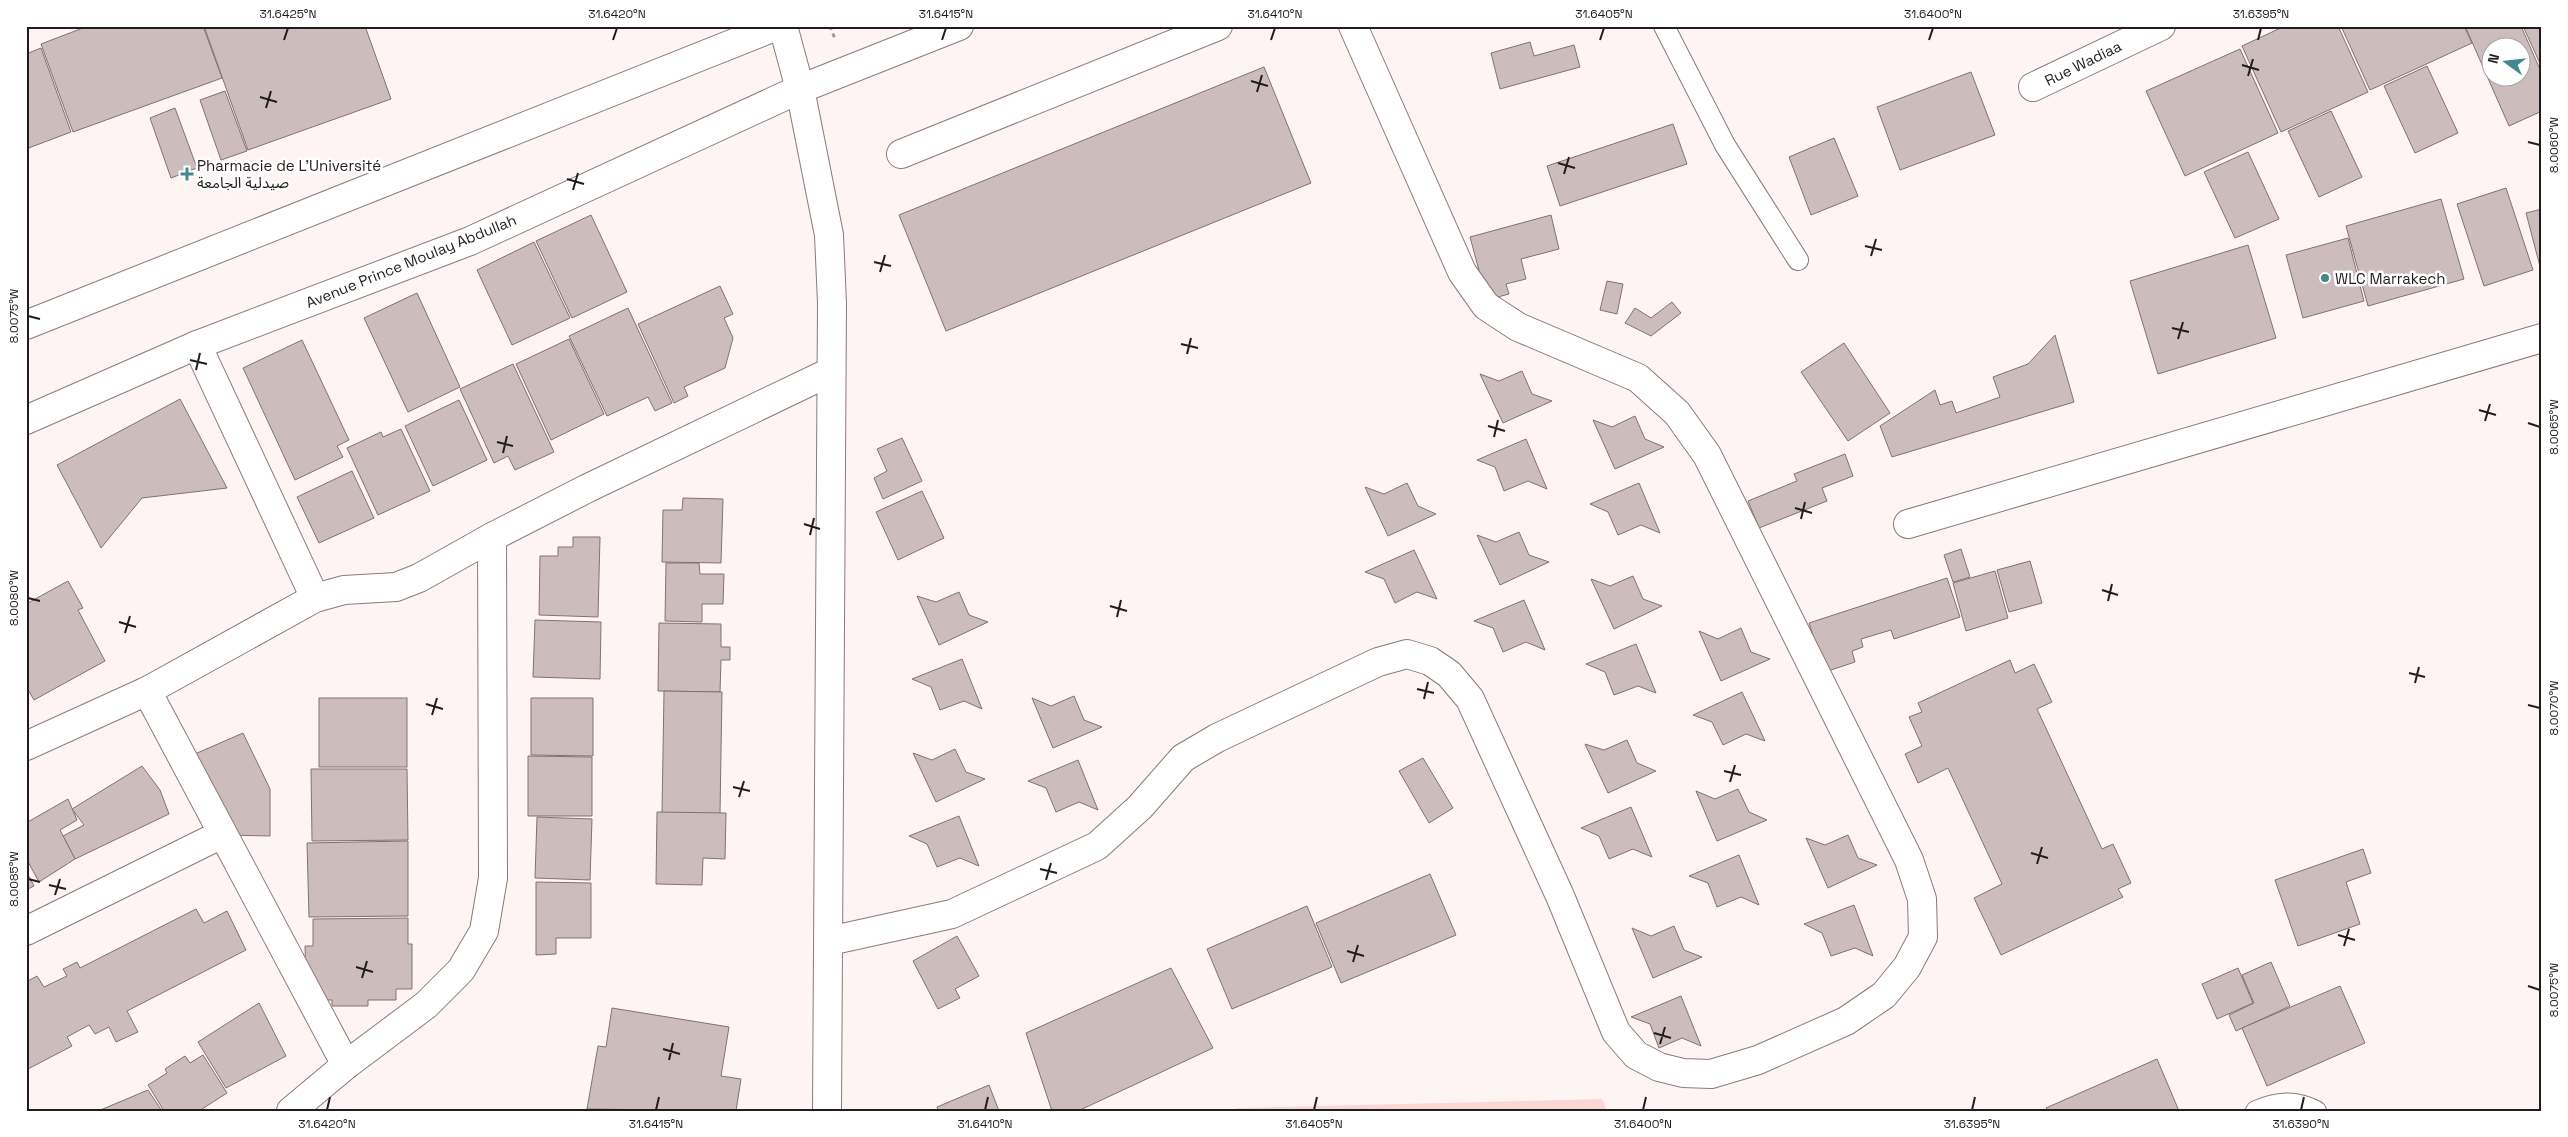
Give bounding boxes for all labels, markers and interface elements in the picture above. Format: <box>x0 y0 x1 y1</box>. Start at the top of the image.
text: 31.6425°N <box>260 6 316 22</box>
text: 31.6420°N <box>588 6 646 22</box>
text: 31.6415°N <box>919 6 973 22</box>
text: 31.6410°N <box>1248 6 1302 22</box>
text: 31.6405°N <box>1575 6 1633 22</box>
text: 31.6400°N <box>1904 6 1962 22</box>
text: 31.6395°N <box>2233 6 2289 22</box>
street label: Rue Wadiaa <box>2041 36 2125 90</box>
north arrow <box>2480 38 2530 88</box>
text: N <box>2484 52 2503 66</box>
text: 8.0060°W <box>2546 117 2562 173</box>
place label: Pharmacie de L'Université صيدلية الجامعة <box>197 156 381 192</box>
marker: Pharmacie de L'Université صيدلية الجامعة <box>181 168 193 180</box>
street label: Avenue Prince Moulay Abdullah <box>303 210 519 312</box>
place label: WLC Marrakech <box>2335 269 2446 288</box>
marker: WLC Marrakech <box>2319 272 2331 284</box>
text: 8.0075°W <box>6 288 22 343</box>
text: 8.0065°W <box>2546 399 2562 455</box>
text: 8.0080°W <box>6 570 22 626</box>
text: 8.0070°W <box>2546 680 2562 735</box>
text: 8.0085°W <box>6 851 22 907</box>
text: 8.0075°W <box>2546 962 2562 1017</box>
text: 31.6420°N <box>298 1116 356 1132</box>
text: 31.6415°N <box>629 1116 683 1132</box>
text: 31.6410°N <box>958 1116 1012 1132</box>
text: 31.6405°N <box>1285 1116 1343 1132</box>
text: 31.6400°N <box>1614 1116 1672 1132</box>
text: 31.6395°N <box>1944 1116 2000 1132</box>
text: 31.6390°N <box>2272 1116 2330 1132</box>

